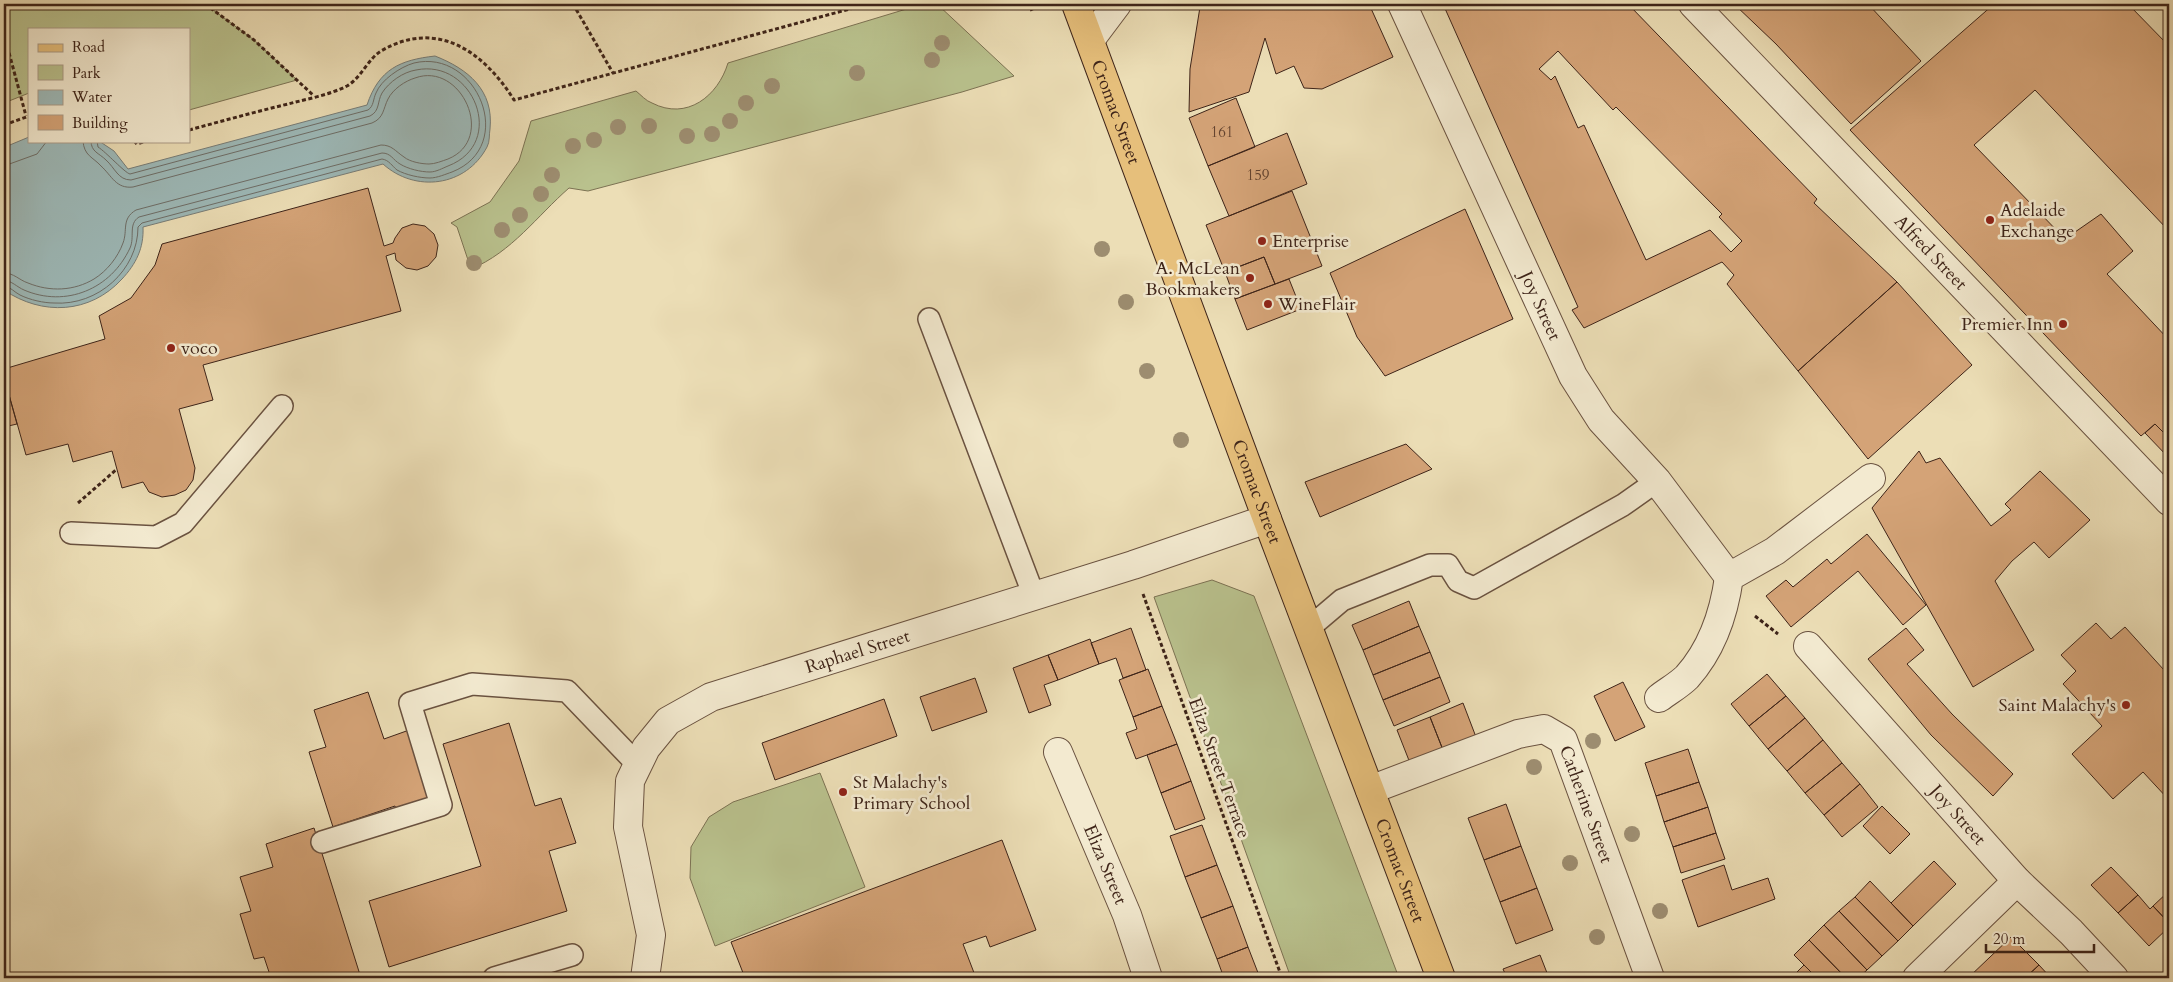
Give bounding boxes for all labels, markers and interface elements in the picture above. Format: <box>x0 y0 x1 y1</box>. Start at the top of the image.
legend <box>28 28 190 142</box>
text: Road <box>72 37 105 57</box>
street label: Cromac Street <box>1085 56 1147 168</box>
text: Park <box>72 63 101 83</box>
text: Water <box>71 87 113 107</box>
text: Building <box>72 113 128 133</box>
house number: 161 <box>1210 122 1234 142</box>
house number: 159 <box>1246 165 1270 185</box>
place label: Adelaide Exchange <box>2000 198 2074 244</box>
street label: Alfred Street <box>1889 209 1973 296</box>
marker: Adelaide Exchange <box>1984 214 1996 226</box>
place label: Enterprise <box>1272 229 1349 254</box>
marker: Enterprise <box>1256 235 1268 247</box>
place label: A. McLean Bookmakers <box>1145 256 1241 302</box>
street label: Joy Street <box>1513 264 1568 345</box>
marker: A. McLean Bookmakers <box>1244 272 1256 284</box>
place label: WineFlair <box>1277 292 1356 317</box>
marker: WineFlair <box>1262 298 1274 310</box>
place label: Premier Inn <box>1961 312 2054 337</box>
marker: Premier Inn <box>2057 318 2069 330</box>
place label: voco <box>181 336 218 361</box>
marker: voco <box>165 342 177 354</box>
street label: Cromac Street <box>1226 436 1288 548</box>
street label: Raphael Street <box>802 623 913 679</box>
place label: Saint Malachy's <box>1999 693 2116 718</box>
street label: Eliza Street Terrace <box>1182 694 1256 842</box>
marker: Saint Malachy's <box>2120 699 2132 711</box>
street label: Catherine Street <box>1554 742 1620 867</box>
place label: St Malachy's Primary School <box>853 770 971 816</box>
street label: Joy Street <box>1922 777 1992 851</box>
marker: St Malachy's Primary School <box>837 786 849 798</box>
street label: Cromac Street <box>1369 815 1431 926</box>
street label: Eliza Street <box>1078 820 1134 909</box>
scale bar <box>1986 922 2093 954</box>
text: 20 m <box>1993 929 2025 949</box>

